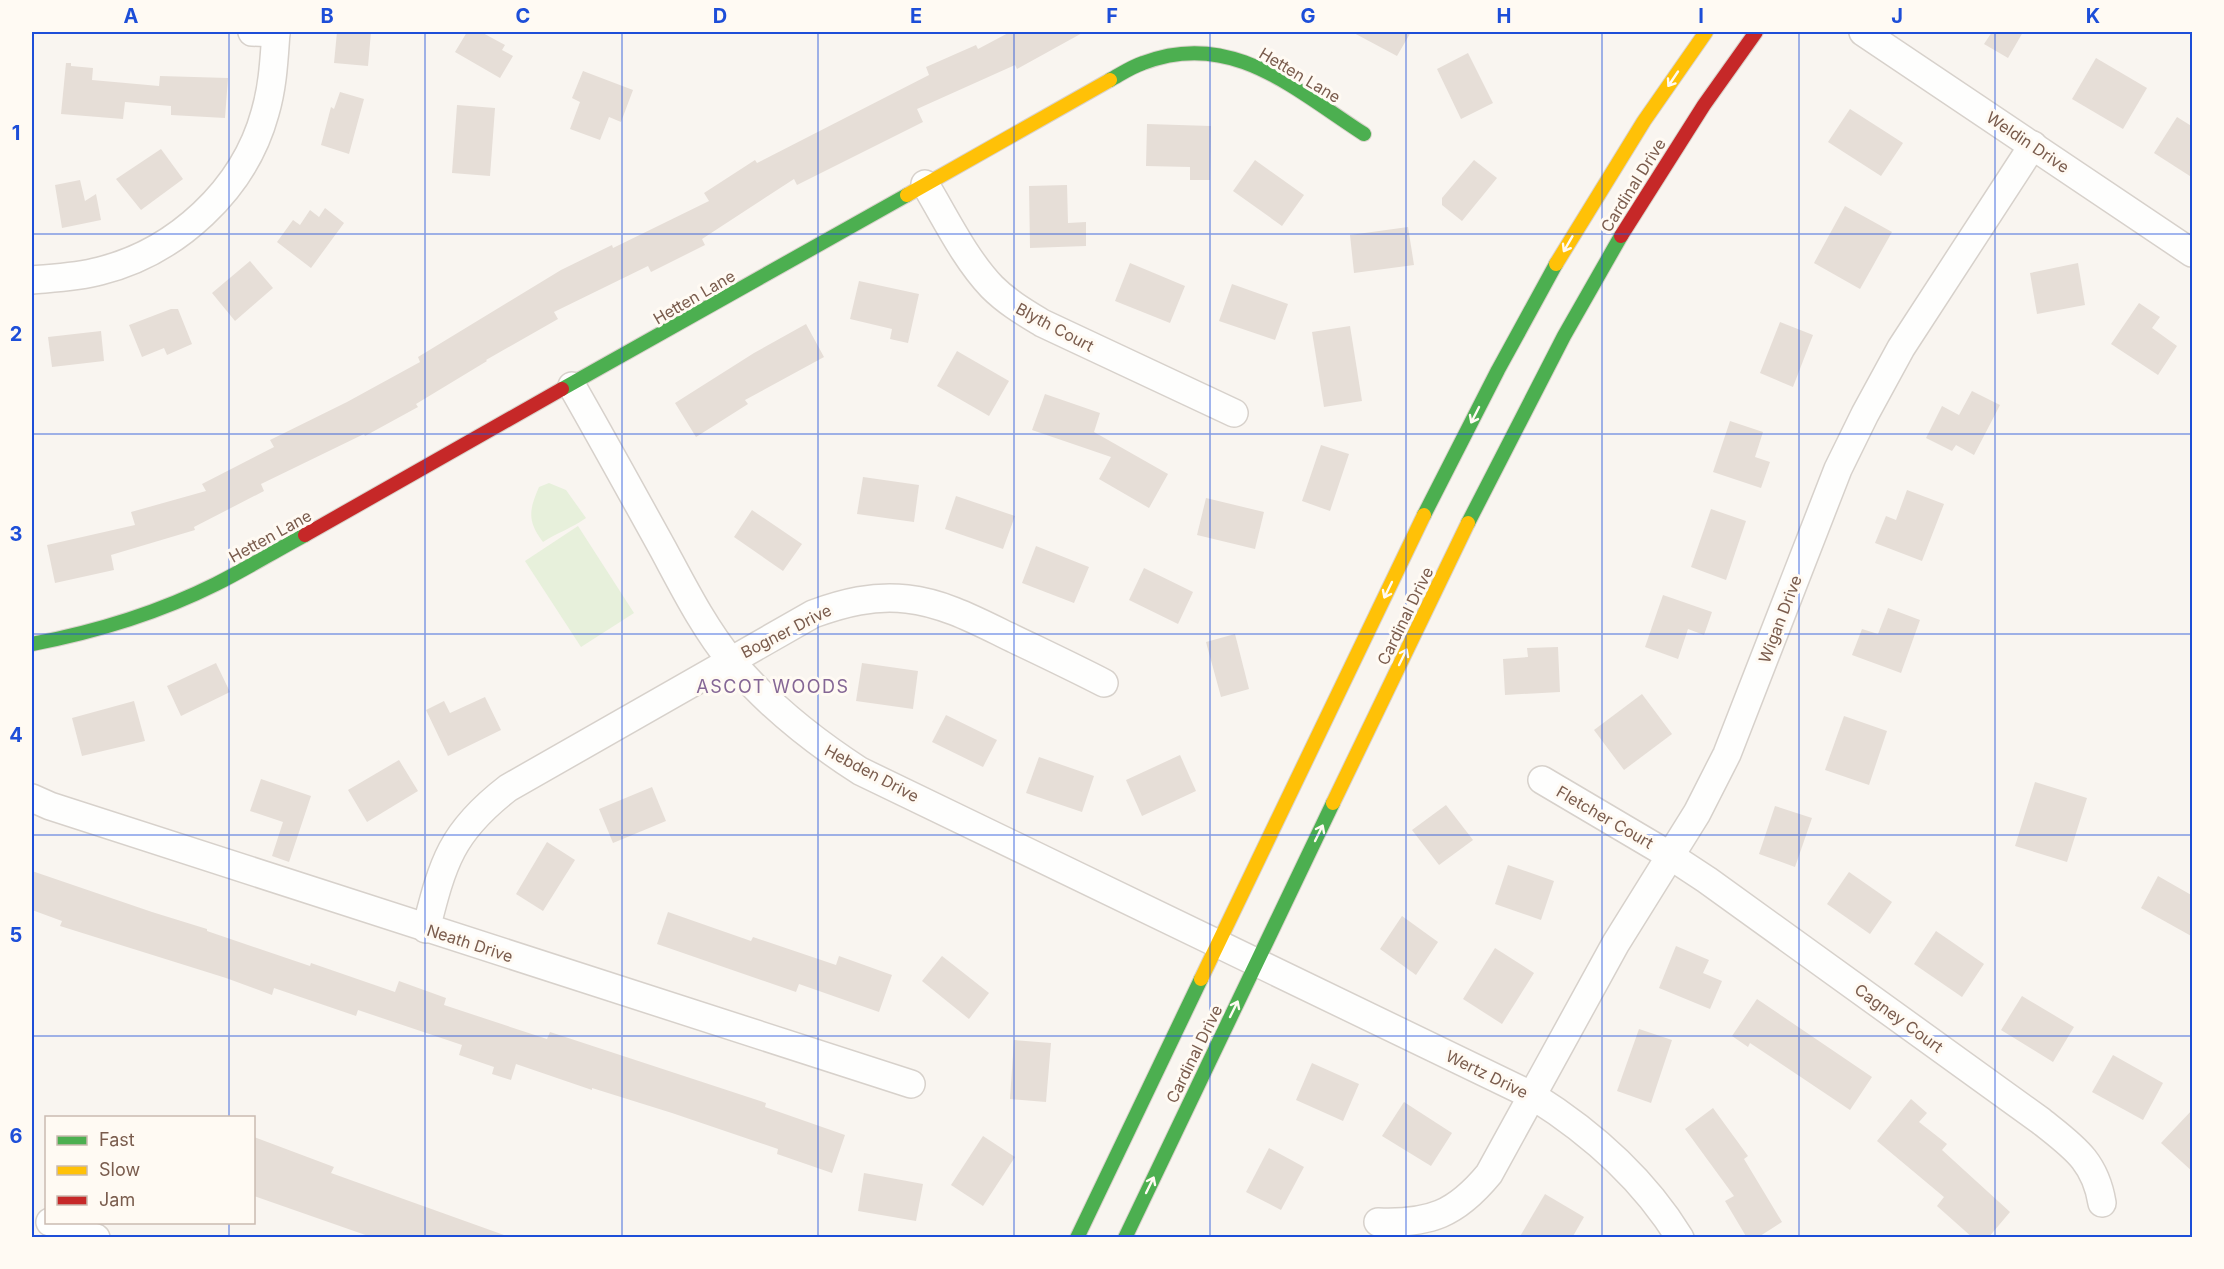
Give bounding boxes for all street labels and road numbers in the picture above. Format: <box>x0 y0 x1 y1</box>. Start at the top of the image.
street label: Hetten Lane <box>1256 43 1344 107</box>
street label: Weldin Drive <box>1983 107 2073 177</box>
street label: Cardinal Drive <box>1596 134 1670 236</box>
street label: Hetten Lane <box>649 266 739 328</box>
street label: Blyth Court <box>1013 298 1097 356</box>
street label: Hetten Lane <box>225 505 315 567</box>
street label: Cardinal Drive <box>1373 564 1437 668</box>
street label: Wigan Drive <box>1754 572 1806 666</box>
street label: Bogner Drive <box>737 600 835 662</box>
street label: Hebden Drive <box>821 740 923 806</box>
street label: Fletcher Court <box>1553 781 1657 853</box>
street label: Neath Drive <box>424 920 516 966</box>
street label: Cagney Court <box>1851 979 1947 1057</box>
street label: Cardinal Drive <box>1162 1002 1226 1106</box>
street label: Wertz Drive <box>1443 1046 1531 1102</box>

